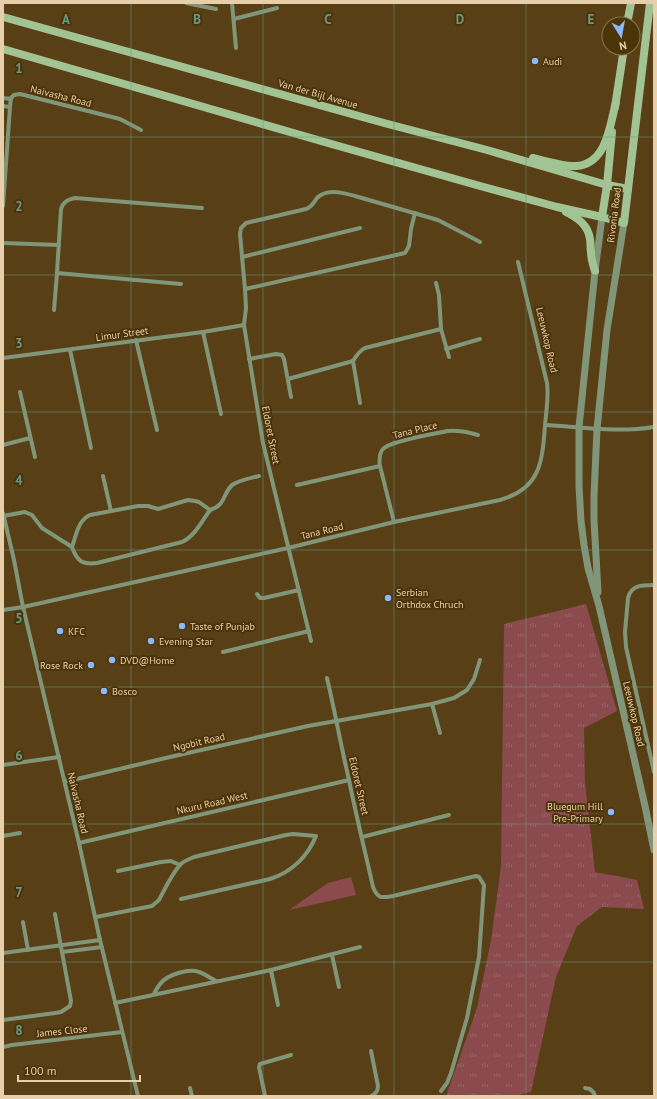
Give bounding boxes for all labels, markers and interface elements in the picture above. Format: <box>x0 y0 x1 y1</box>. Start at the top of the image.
text: A <box>62 11 70 28</box>
text: B <box>193 11 201 28</box>
text: C <box>324 11 332 28</box>
text: D <box>456 11 464 28</box>
text: E <box>588 11 595 28</box>
north arrow <box>601 16 641 56</box>
text: N <box>618 38 628 53</box>
place label: Audi <box>543 55 562 68</box>
marker: Audi <box>530 56 540 66</box>
text: 1 <box>15 60 23 77</box>
street label: Van der Bijl Avenue <box>276 76 359 112</box>
street label: Naivasha Road <box>29 82 93 110</box>
street label: Rivonia Road <box>604 187 624 243</box>
text: 2 <box>15 198 23 215</box>
street label: Leeuwkop Road <box>533 306 561 374</box>
street label: Limur Street <box>95 324 150 344</box>
text: 3 <box>15 335 23 352</box>
street label: Eldoret Street <box>259 405 283 466</box>
street label: Tana Place <box>391 418 439 442</box>
text: 4 <box>15 472 23 489</box>
street label: Tana Road <box>299 519 345 543</box>
place label: Serbian Orthdox Chruch <box>396 586 463 611</box>
marker: Serbian Orthdox Chruch <box>383 593 393 603</box>
text: 5 <box>15 610 23 627</box>
place label: Taste of Punjab <box>190 620 255 633</box>
marker: Taste of Punjab <box>177 621 187 631</box>
place label: KFC <box>68 625 85 638</box>
marker: KFC <box>55 626 65 636</box>
place label: Evening Star <box>159 635 213 648</box>
marker: Evening Star <box>146 636 156 646</box>
place label: DVD@Home <box>120 654 174 667</box>
marker: DVD@Home <box>107 655 117 665</box>
place label: Rose Rock <box>40 659 83 672</box>
marker: Rose Rock <box>86 660 96 670</box>
street label: Leeuwkop Road <box>620 680 648 748</box>
place label: Bosco <box>112 685 137 698</box>
marker: Bosco <box>99 686 109 696</box>
street label: Ngobit Road <box>172 730 226 754</box>
text: 6 <box>15 747 23 764</box>
street label: Eldoret Street <box>346 756 372 817</box>
street label: Naivasha Road <box>65 771 91 835</box>
street label: Nkuru Road West <box>175 788 249 817</box>
place label: Bluegum Hill Pre-Primary <box>547 800 603 825</box>
marker: Bluegum Hill Pre-Primary <box>606 807 616 817</box>
text: 7 <box>15 884 23 901</box>
text: 8 <box>15 1022 23 1039</box>
street label: James Close <box>35 1022 88 1040</box>
scale bar <box>18 1057 140 1083</box>
text: 100 m <box>24 1063 57 1078</box>

